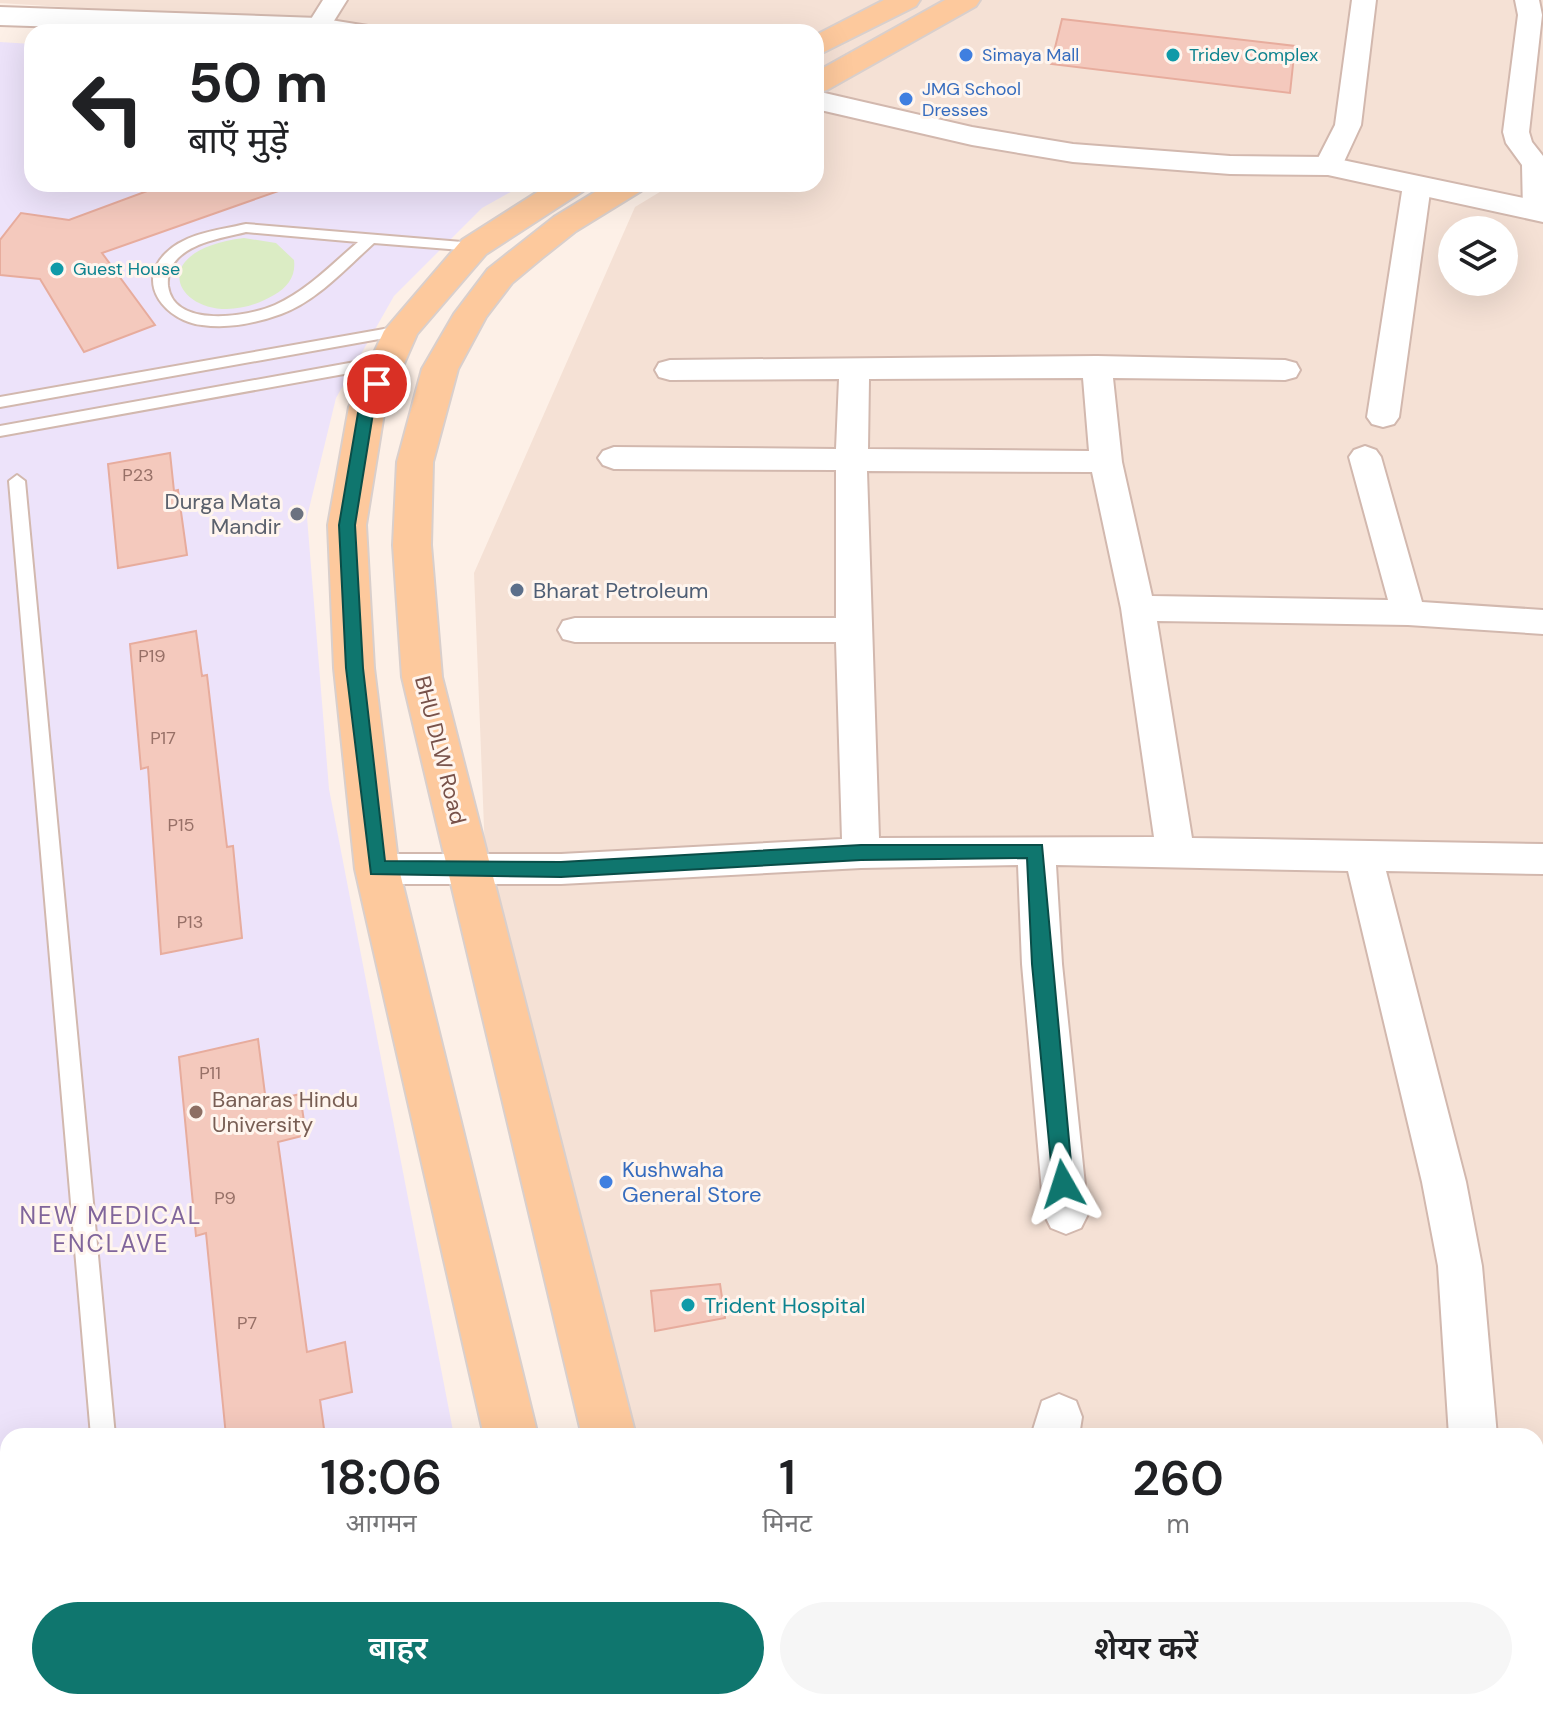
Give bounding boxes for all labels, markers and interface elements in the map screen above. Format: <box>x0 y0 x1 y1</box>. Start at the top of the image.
place label: Simaya Mall <box>982 43 1079 67</box>
place label: Tridev Complex <box>1189 43 1318 67</box>
text: 50 m <box>188 46 328 119</box>
marker: Simaya Mall <box>957 46 975 64</box>
marker: Tridev Complex <box>1164 46 1182 64</box>
icon: left <box>56 56 160 160</box>
place label: JMG School Dresses <box>922 77 1021 122</box>
marker: JMG School Dresses <box>897 90 915 108</box>
text: बाएँ मुड़ें <box>188 117 288 164</box>
map controls <box>1438 216 1518 296</box>
button: layers <box>1438 216 1518 296</box>
place label: Guest House <box>73 257 180 281</box>
marker: Guest House <box>48 260 66 278</box>
pin <box>343 350 411 418</box>
icon: arrive <box>355 362 399 406</box>
house number: P23 <box>122 463 154 487</box>
place label: Durga Mata Mandir <box>165 487 281 541</box>
marker: Durga Mata Mandir <box>288 505 306 523</box>
place label: Bharat Petroleum <box>533 576 708 605</box>
marker: Bharat Petroleum <box>508 581 526 599</box>
house number: P19 <box>138 644 166 668</box>
street label: BHU DLW Road <box>408 673 473 827</box>
house number: P17 <box>150 726 176 750</box>
house number: P15 <box>167 813 195 837</box>
house number: P13 <box>177 910 203 934</box>
house number: P11 <box>199 1061 221 1085</box>
place label: Banaras Hindu University <box>212 1085 358 1139</box>
marker: Banaras Hindu University <box>187 1103 205 1121</box>
position arrow <box>1021 1142 1105 1226</box>
place label: Kushwaha General Store <box>622 1155 762 1209</box>
marker: Kushwaha General Store <box>597 1173 615 1191</box>
house number: P9 <box>214 1186 236 1210</box>
district label: NEW MEDICAL ENCLAVE <box>19 1200 203 1259</box>
place label: Trident Hospital <box>704 1291 866 1320</box>
marker: Trident Hospital <box>679 1296 697 1314</box>
house number: P7 <box>237 1311 257 1335</box>
text: 18:06 <box>320 1446 442 1509</box>
text: 1 <box>779 1446 796 1509</box>
text: 260 <box>1132 1447 1224 1510</box>
text: आगमन <box>346 1506 417 1540</box>
text: मिनट <box>762 1506 812 1540</box>
text: m <box>1166 1507 1190 1541</box>
button: बाहर <box>32 1602 764 1694</box>
button: शेयर करें <box>780 1602 1512 1694</box>

